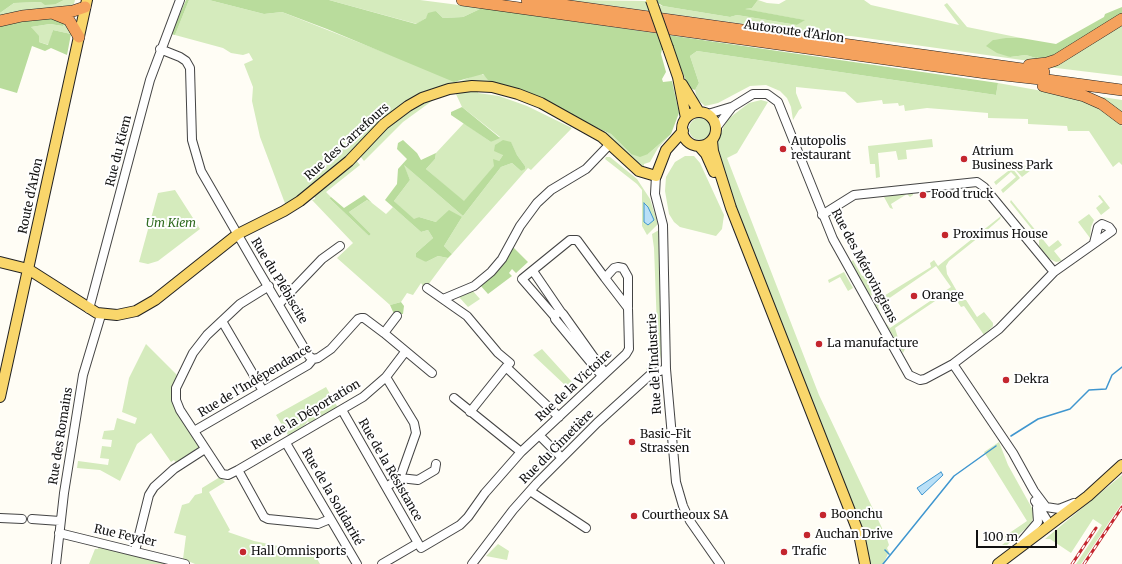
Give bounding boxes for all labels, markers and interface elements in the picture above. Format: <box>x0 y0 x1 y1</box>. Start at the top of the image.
street label: Autoroute d'Arlon <box>743 18 845 46</box>
street label: Rue des Carrefours <box>302 100 392 184</box>
street label: Rue du Kiem <box>103 114 135 188</box>
place label: Autopolis restaurant <box>791 135 851 163</box>
marker: Autopolis restaurant <box>778 144 788 154</box>
place label: Atrium Business Park <box>972 145 1053 173</box>
marker: Atrium Business Park <box>959 154 969 164</box>
street label: Route d'Arlon <box>16 157 46 235</box>
place label: Food truck <box>931 188 994 202</box>
marker: Food truck <box>918 190 928 200</box>
street label: Rue des Mérovingiens <box>828 206 900 326</box>
park label: Um Kiem <box>146 217 196 231</box>
place label: Proximus House <box>953 228 1048 242</box>
marker: Proximus House <box>940 230 950 240</box>
street label: Rue du Plébiscite <box>248 236 310 326</box>
place label: Orange <box>922 289 964 303</box>
marker: Orange <box>909 291 919 301</box>
street label: Rue de l'Industrie <box>645 313 665 415</box>
place label: La manufacture <box>827 337 918 351</box>
marker: La manufacture <box>814 339 824 349</box>
street label: Rue de l'Indépendance <box>196 341 314 421</box>
street label: Rue de la Victoire <box>533 347 615 425</box>
place label: Dekra <box>1014 373 1049 387</box>
marker: Dekra <box>1001 375 1011 385</box>
street label: Rue de la Déportation <box>249 377 363 453</box>
street label: Rue des Romains <box>46 386 76 486</box>
street label: Rue du Cimetière <box>517 407 597 487</box>
street label: Rue de la Résistance <box>355 416 425 524</box>
place label: Basic-Fit Strassen <box>640 428 691 456</box>
marker: Basic-Fit Strassen <box>627 437 637 447</box>
street label: Rue de la Solidarité <box>298 446 366 548</box>
place label: Boonchu <box>831 508 883 522</box>
place label: Courtheoux SA <box>642 509 729 523</box>
marker: Boonchu <box>818 510 828 520</box>
marker: Courtheoux SA <box>629 511 639 521</box>
street label: Rue Feyder <box>92 522 158 550</box>
scale bar <box>978 522 1059 548</box>
place label: Auchan Drive <box>815 528 893 542</box>
text: 100 m <box>983 529 1018 544</box>
marker: Auchan Drive <box>802 530 812 540</box>
place label: Hall Omnisports <box>251 545 346 559</box>
place label: Trafic <box>792 545 827 559</box>
marker: Hall Omnisports <box>238 547 248 557</box>
marker: Trafic <box>779 547 789 557</box>

